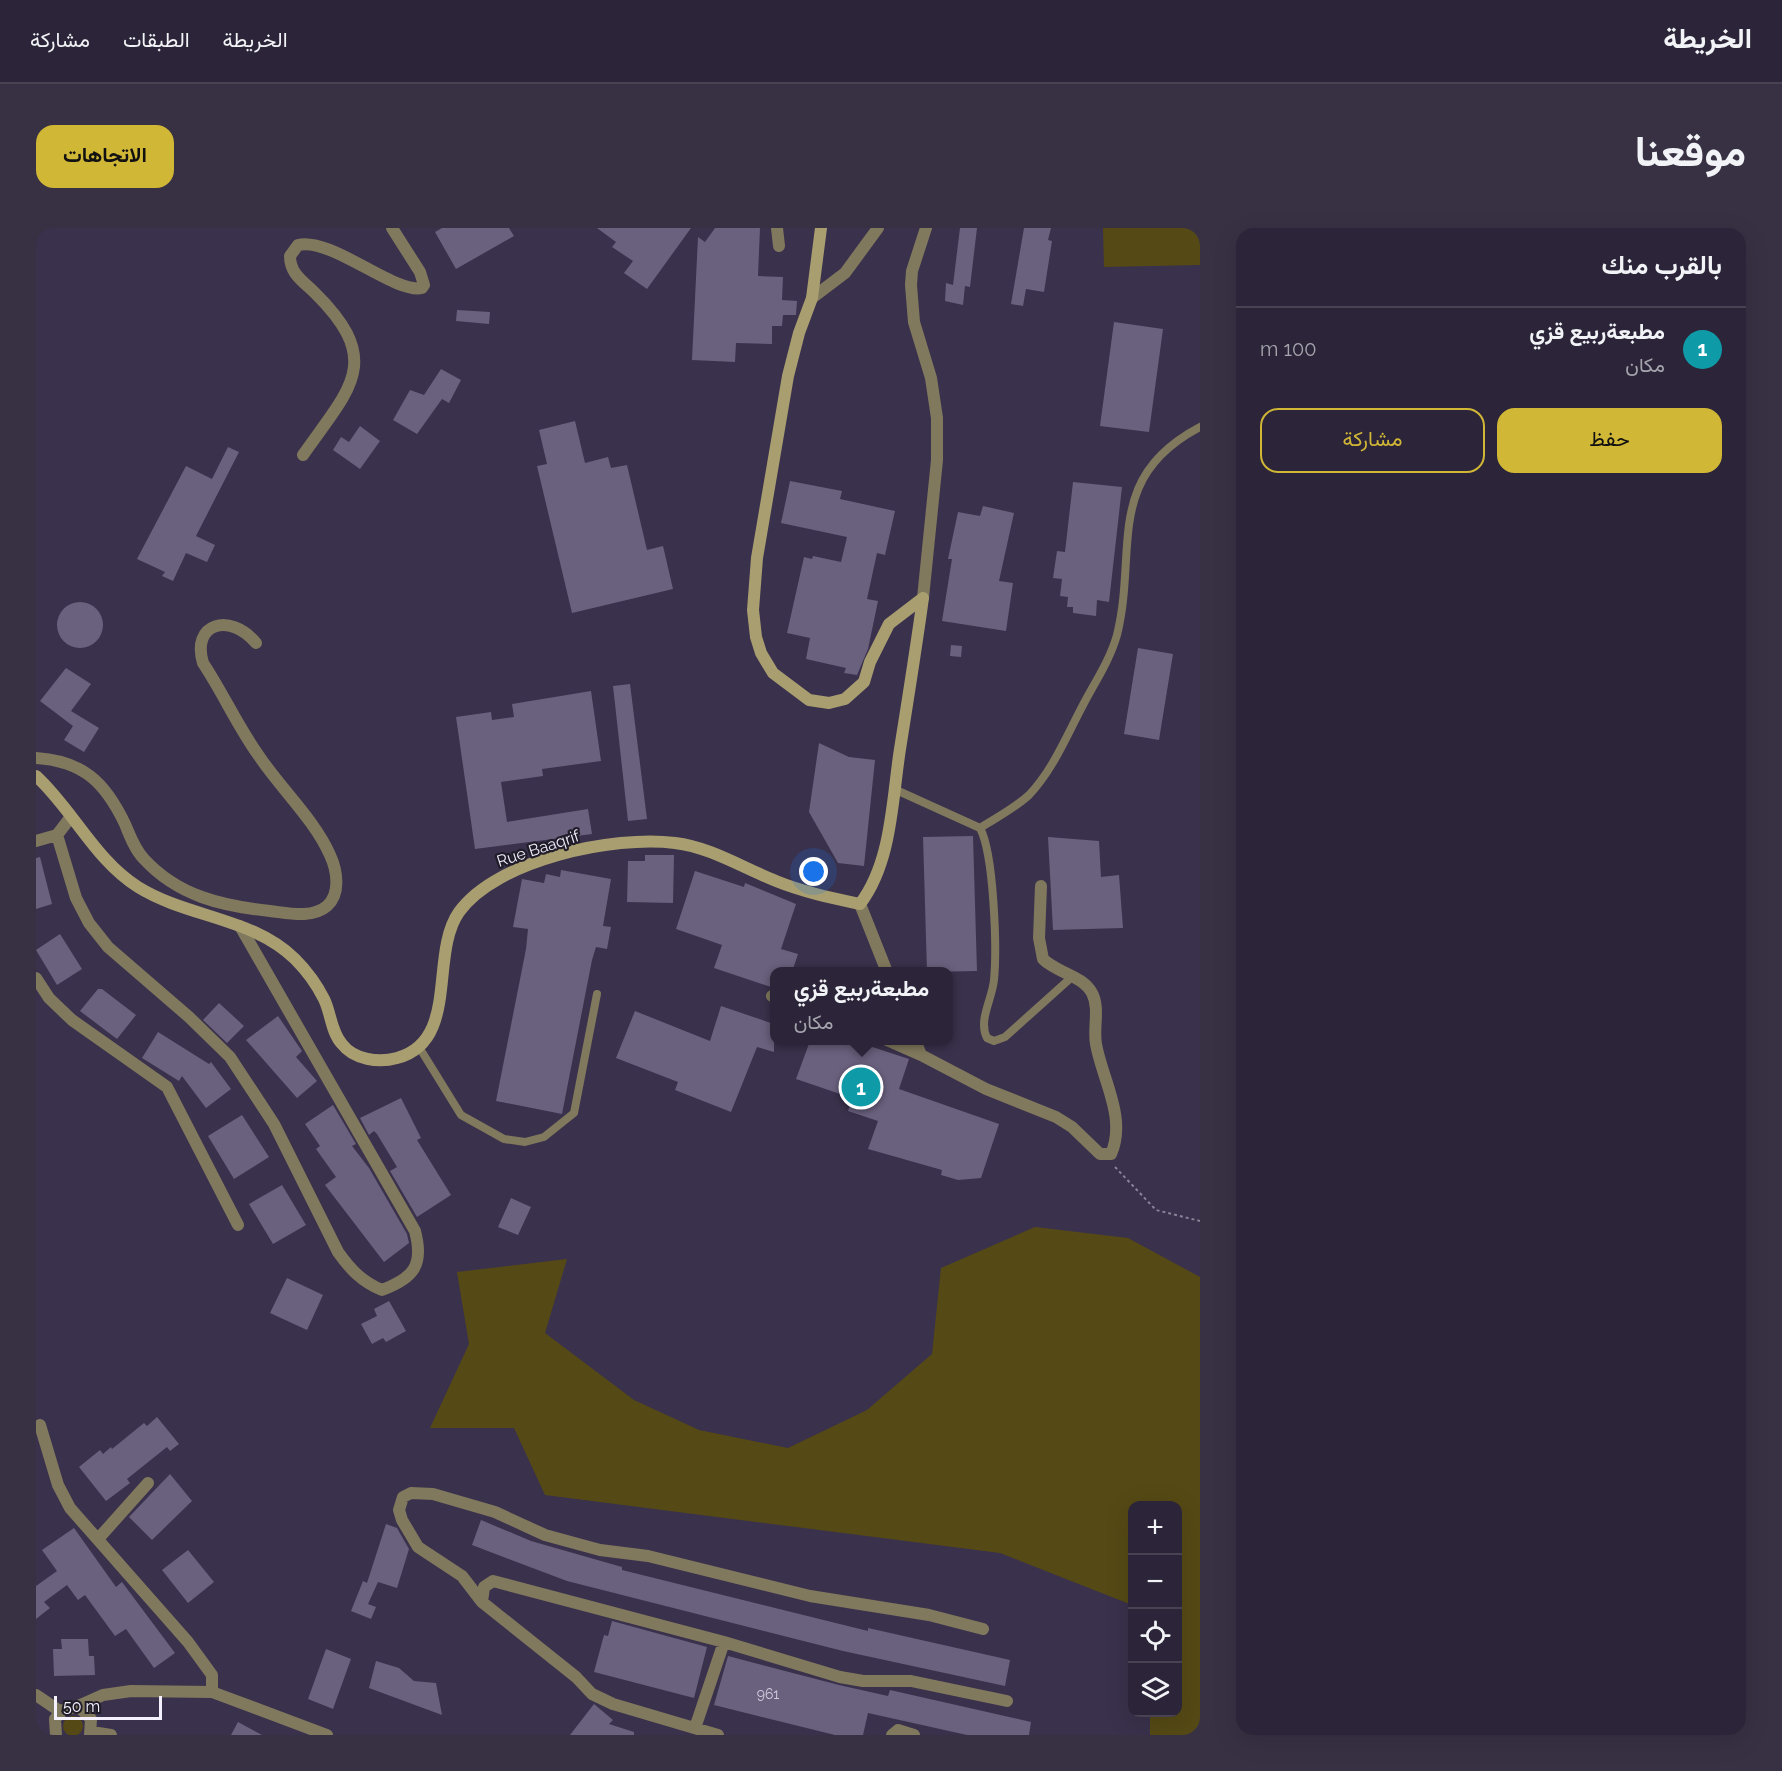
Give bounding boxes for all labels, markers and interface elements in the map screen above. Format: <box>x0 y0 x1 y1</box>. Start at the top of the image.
text: الخريطة <box>1663 22 1752 55</box>
text: مشاركة <box>30 27 90 52</box>
text: الطبقات <box>123 27 190 52</box>
text: الخريطة <box>223 27 288 52</box>
button: الاتجاهات <box>36 125 174 188</box>
text: موقعنا <box>1635 127 1746 176</box>
text: بالقرب منك <box>1602 250 1722 280</box>
text: مطبعةربيع قزي <box>1529 318 1665 344</box>
text: 100 m <box>1260 337 1317 361</box>
text: 1 <box>1698 337 1707 361</box>
text: مكان <box>1625 353 1665 377</box>
button: مشاركة <box>1260 408 1485 473</box>
button: حفظ <box>1497 408 1722 473</box>
street label: Rue Baaqrif <box>494 826 583 871</box>
your location <box>799 857 828 886</box>
popup <box>770 967 953 1045</box>
text: مطبعةربيع قزي <box>794 975 929 1001</box>
text: مكان <box>794 1010 833 1034</box>
pin: 1 <box>842 1064 880 1110</box>
map controls <box>1128 1501 1182 1717</box>
button: + <box>1128 1501 1182 1555</box>
button: − <box>1128 1555 1182 1609</box>
button: locate <box>1128 1609 1182 1663</box>
button: layers <box>1128 1663 1182 1717</box>
house number: 961 <box>757 1686 779 1702</box>
scale bar <box>54 1693 162 1720</box>
text: 50 m <box>63 1697 100 1716</box>

